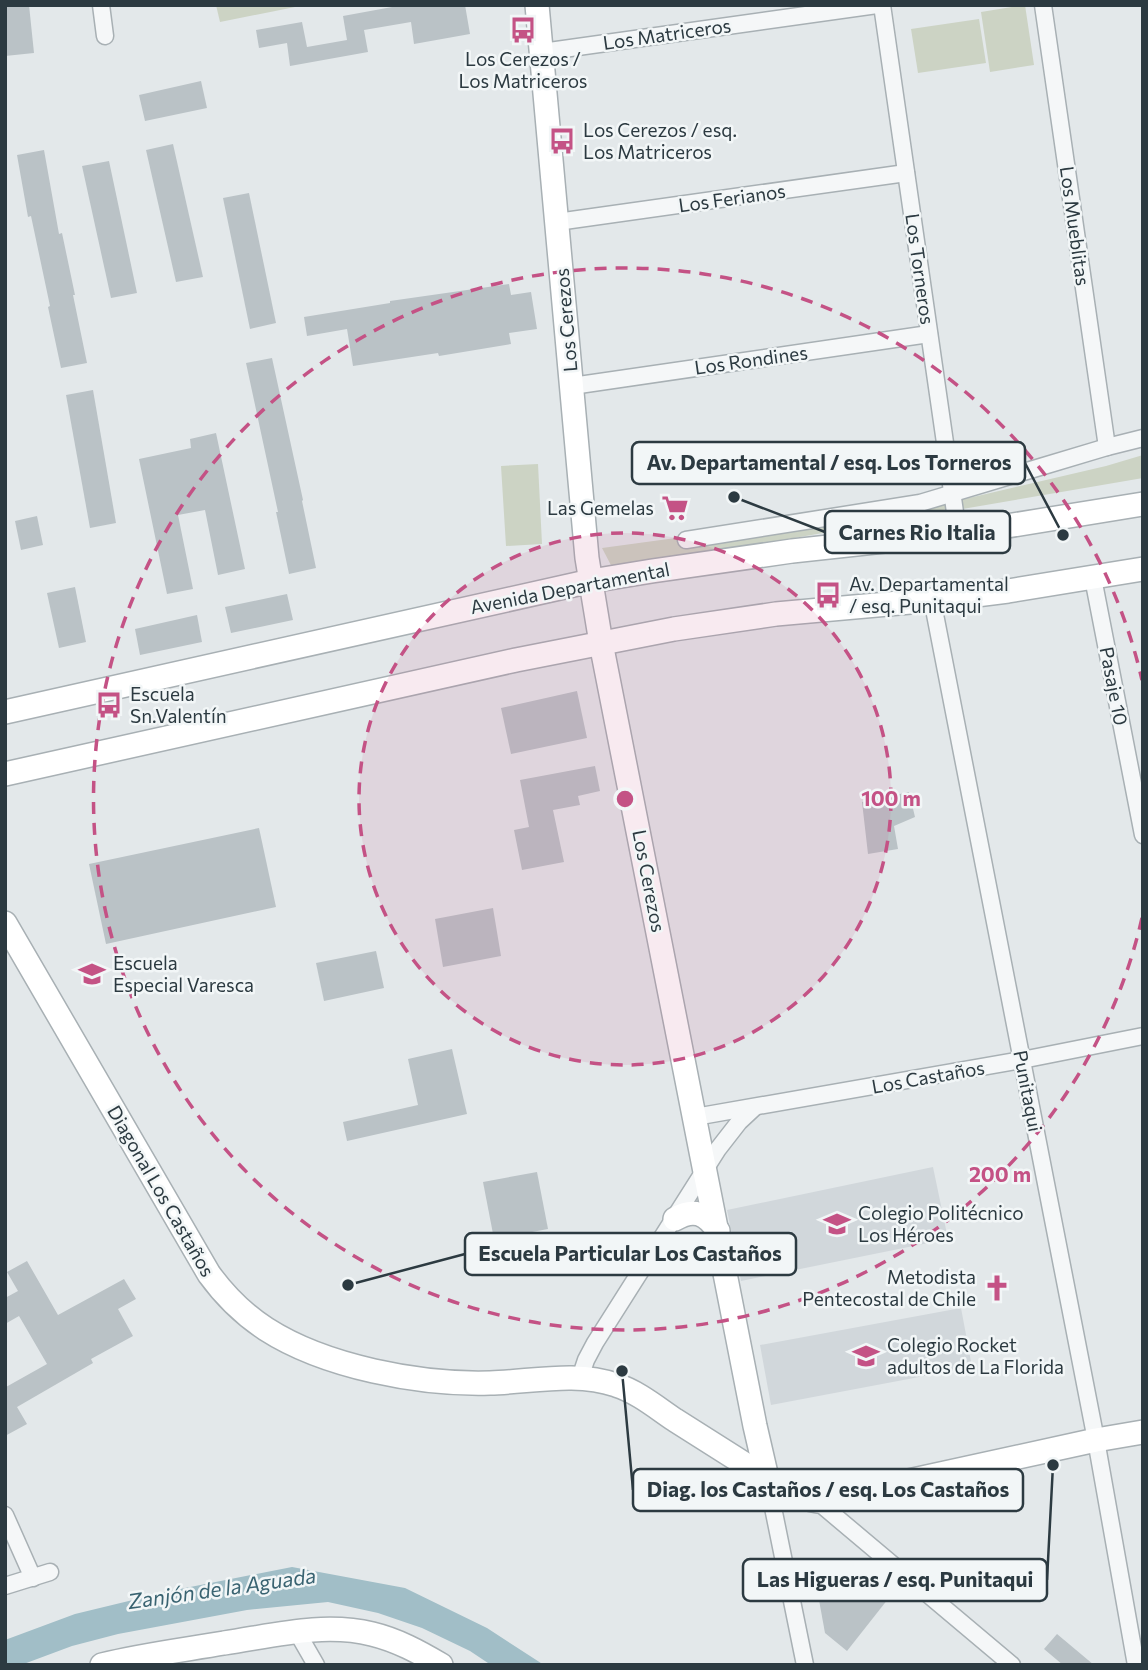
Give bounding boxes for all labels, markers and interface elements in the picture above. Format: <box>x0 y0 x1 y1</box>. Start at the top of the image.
street label: Los Matriceros <box>601 13 732 54</box>
bus stop icon: Los Cerezos / Los Matriceros <box>508 15 538 45</box>
place label: Los Cerezos / Los Matriceros <box>458 47 588 92</box>
place label: Los Cerezos / esq. Los Matriceros <box>583 118 737 163</box>
bus stop icon: Los Cerezos / esq. Los Matriceros <box>547 126 577 156</box>
street label: Los Mueblitas <box>1056 165 1095 287</box>
street label: Los Ferianos <box>677 179 787 216</box>
street label: Los Torneros <box>901 212 940 326</box>
street label: Los Cerezos <box>550 267 581 373</box>
street label: Los Rondines <box>693 340 809 379</box>
callout: Av. Departamental / esq. Los Torneros <box>632 442 1025 484</box>
text: Av. Departamental / esq. Los Torneros <box>646 449 1012 474</box>
supermarket icon: Las Gemelas <box>660 493 690 523</box>
place label: Las Gemelas <box>547 496 654 519</box>
callout: Carnes Rio Italia <box>825 511 1010 553</box>
text: Carnes Rio Italia <box>838 519 996 544</box>
street label: Avenida Departamental <box>468 557 672 618</box>
place label: Av. Departamental / esq. Punitaqui <box>849 572 1009 617</box>
bus stop icon: Av. Departamental / esq. Punitaqui <box>813 580 843 610</box>
street label: Pasaje 10 <box>1096 645 1133 727</box>
place label: Escuela Sn.Valentín <box>130 682 227 727</box>
bus stop icon: Escuela Sn.Valentín <box>94 690 124 720</box>
text: 100 m <box>861 785 921 810</box>
centre of rings <box>613 787 637 811</box>
street label: Los Cerezos <box>628 828 671 934</box>
place label: Escuela Especial Varesca <box>113 951 254 996</box>
school or university icon: Escuela Especial Varesca <box>77 959 107 989</box>
street label: Punitaqui <box>1009 1048 1048 1134</box>
street label: Los Castaños <box>870 1055 986 1098</box>
street label: Diagonal Los Castaños <box>103 1101 220 1280</box>
text: 200 m <box>969 1161 1031 1186</box>
place label: Colegio Politécnico Los Héroes <box>858 1201 1024 1246</box>
school or university icon: Colegio Politécnico Los Héroes <box>822 1209 852 1239</box>
callout: Escuela Particular Los Castaños <box>465 1233 796 1275</box>
text: Escuela Particular Los Castaños <box>478 1240 782 1265</box>
place label: Metodista Pentecostal de Chile <box>802 1265 976 1310</box>
church icon: Metodista Pentecostal de Chile <box>982 1273 1012 1303</box>
place label: Colegio Rocket adultos de La Florida <box>887 1333 1064 1378</box>
school or university icon: Colegio Rocket adultos de La Florida <box>851 1341 881 1371</box>
callout: Diag. los Castaños / esq. Los Castaños <box>633 1469 1023 1511</box>
text: Diag. los Castaños / esq. Los Castaños <box>647 1476 1009 1501</box>
callout: Las Higueras / esq. Punitaqui <box>743 1559 1047 1601</box>
water label: Zanjón de la Aguada <box>125 1562 318 1613</box>
text: Las Higueras / esq. Punitaqui <box>757 1566 1033 1591</box>

